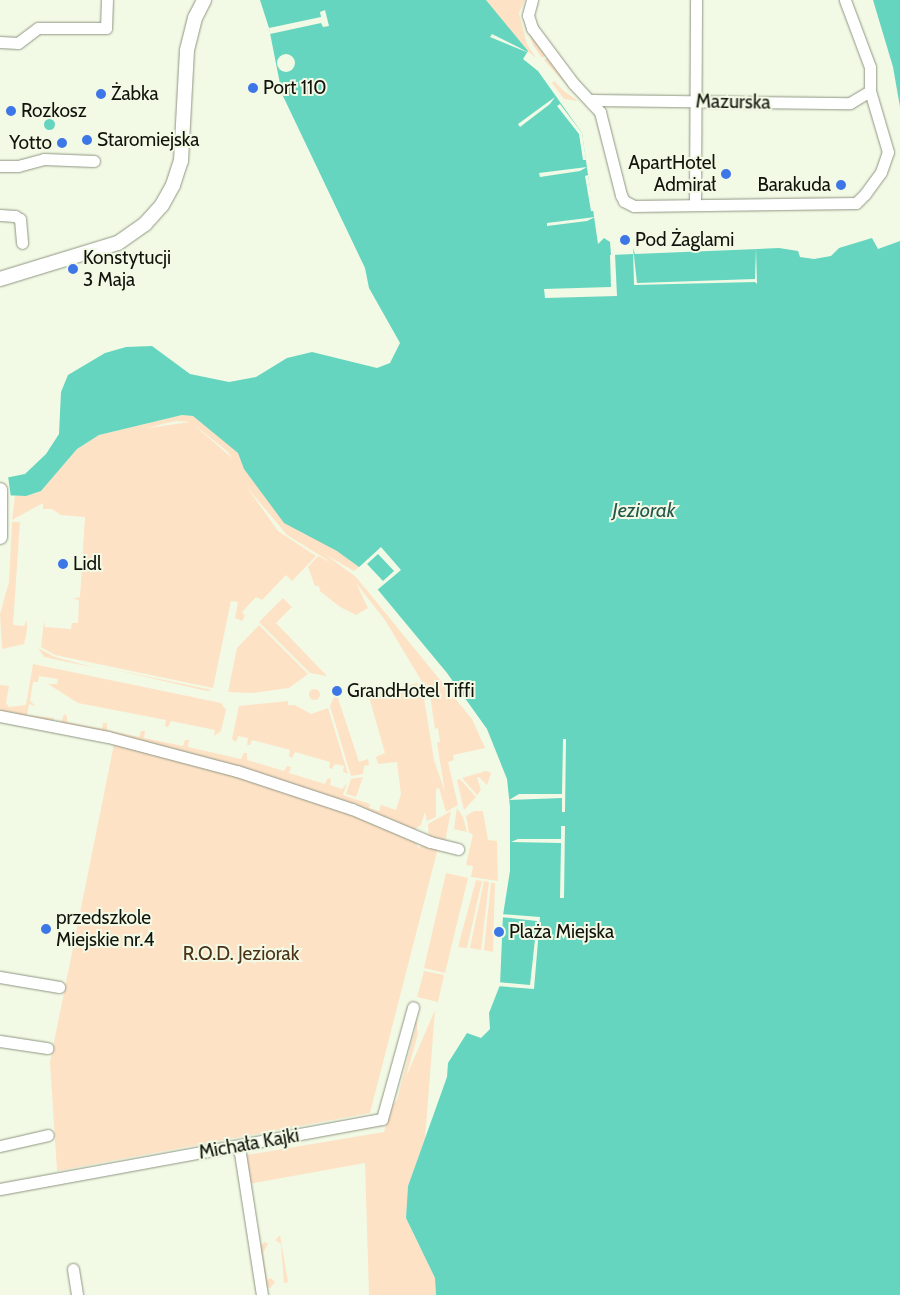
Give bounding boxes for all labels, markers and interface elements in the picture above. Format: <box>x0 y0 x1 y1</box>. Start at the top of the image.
place label: Port 110 <box>263 77 326 99</box>
marker: Port 110 <box>247 82 259 94</box>
place label: Żabka <box>111 83 159 105</box>
marker: Żabka <box>95 88 107 100</box>
street label: Mazurska <box>695 90 771 114</box>
place label: Rozkosz <box>21 100 87 122</box>
marker: Rozkosz <box>5 105 17 117</box>
place label: Staromiejska <box>97 129 199 151</box>
place label: Yotto <box>9 132 52 154</box>
marker: Staromiejska <box>81 134 93 146</box>
marker: Yotto <box>56 137 68 149</box>
place label: ApartHotel Admirał <box>628 152 716 196</box>
marker: ApartHotel Admirał <box>720 168 732 180</box>
place label: Barakuda <box>757 174 831 196</box>
marker: Barakuda <box>835 179 847 191</box>
place label: Pod Żaglami <box>635 229 734 251</box>
marker: Pod Żaglami <box>619 234 631 246</box>
place label: Konstytucji 3 Maja <box>83 247 171 291</box>
marker: Konstytucji 3 Maja <box>67 263 79 275</box>
water label: Jeziorak <box>613 498 675 522</box>
place label: Lidl <box>73 553 102 575</box>
marker: Lidl <box>57 558 69 570</box>
place label: GrandHotel Tiffi <box>347 680 474 702</box>
marker: GrandHotel Tiffi <box>331 685 343 697</box>
place label: przedszkole Miejskie nr.4 <box>56 907 154 951</box>
place label: Plaża Miejska <box>509 921 614 943</box>
marker: przedszkole Miejskie nr.4 <box>40 923 52 935</box>
marker: Plaża Miejska <box>493 926 505 938</box>
park label: R.O.D. Jeziorak <box>183 943 299 965</box>
street label: Michała Kajki <box>197 1124 301 1164</box>

